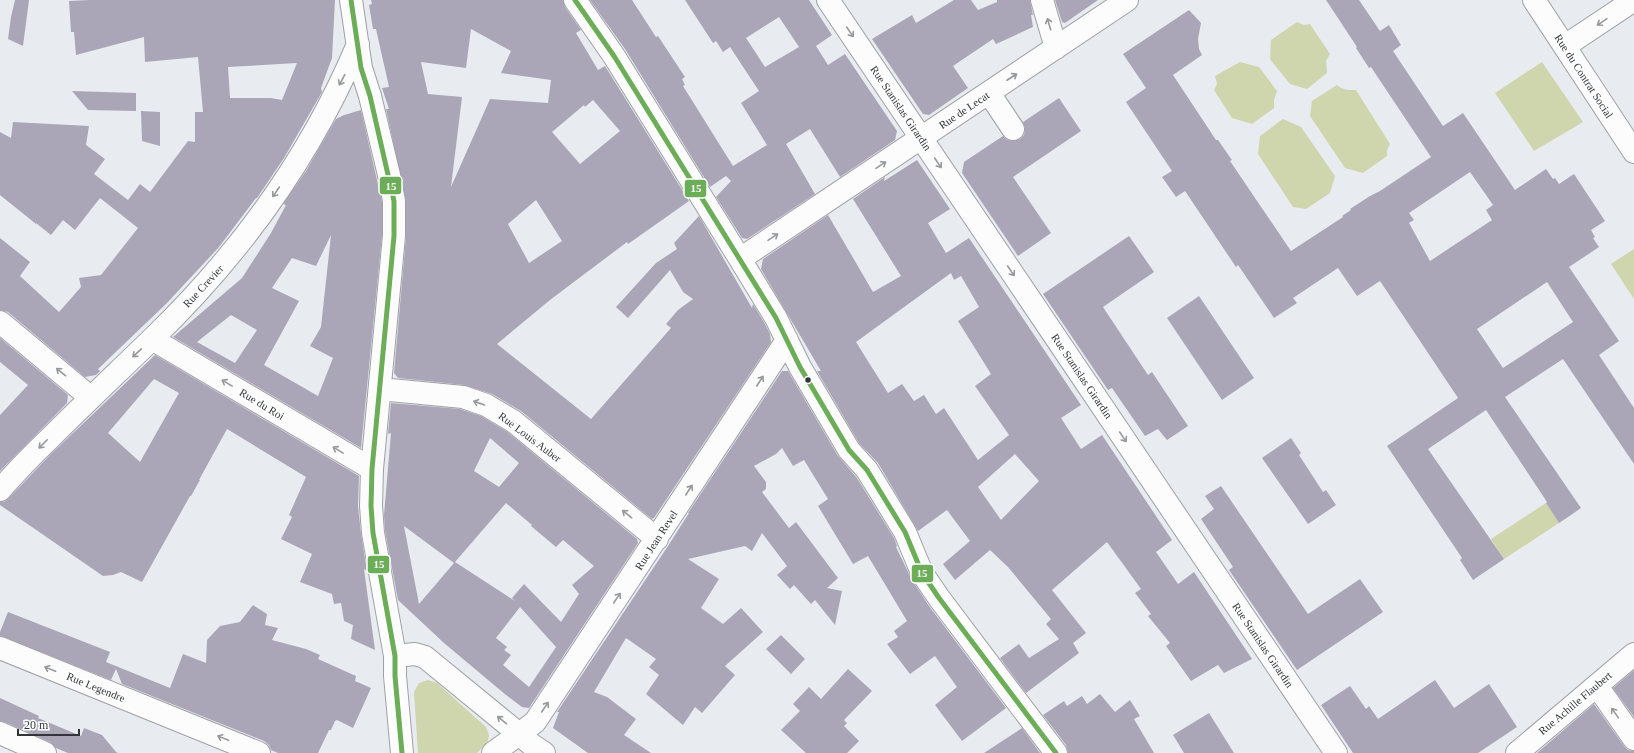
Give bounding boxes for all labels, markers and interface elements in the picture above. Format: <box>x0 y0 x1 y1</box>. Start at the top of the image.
one-way arrow <box>1045 18 1052 31</box>
one-way arrow <box>1596 18 1607 26</box>
one-way arrow <box>846 26 854 37</box>
street label: Rue du Contrat Social <box>1552 32 1616 120</box>
street label: Rue Stanislas Girardin <box>868 63 934 153</box>
one-way arrow <box>1007 73 1018 82</box>
one-way arrow <box>337 74 345 86</box>
street label: Rue de Lecat <box>937 89 991 131</box>
one-way arrow <box>935 157 943 169</box>
one-way arrow <box>875 161 886 169</box>
line badge: 15 <box>379 176 402 195</box>
line badge: 15 <box>684 179 707 198</box>
text: 15 <box>386 180 397 192</box>
text: 15 <box>691 182 702 194</box>
one-way arrow <box>272 186 280 197</box>
one-way arrow <box>767 233 778 241</box>
street label: Rue Crevier <box>180 262 226 310</box>
one-way arrow <box>1007 265 1015 276</box>
street label: Rue Stanislas Girardin <box>1049 331 1115 421</box>
one-way arrow <box>131 349 142 358</box>
one-way arrow <box>55 367 66 376</box>
unlabelled marker <box>803 375 813 385</box>
one-way arrow <box>756 376 764 387</box>
one-way arrow <box>221 378 233 386</box>
street label: Rue du Roi <box>237 386 287 422</box>
one-way arrow <box>473 398 485 406</box>
street label: Rue Louis Auber <box>496 410 564 465</box>
one-way arrow <box>1119 431 1127 442</box>
one-way arrow <box>39 439 48 449</box>
one-way arrow <box>332 445 344 453</box>
one-way arrow <box>685 485 693 496</box>
street label: Rue Jean Revel <box>632 508 680 572</box>
one-way arrow <box>621 510 632 519</box>
line badge: 15 <box>367 555 390 574</box>
text: 15 <box>374 558 385 570</box>
line badge: 15 <box>911 564 934 583</box>
text: 15 <box>917 567 928 579</box>
one-way arrow <box>613 593 621 604</box>
street label: Rue Stanislas Girardin <box>1230 600 1296 690</box>
one-way arrow <box>45 664 57 672</box>
street label: Rue Achille Flaubert <box>1536 669 1614 737</box>
street label: Rue Legendre <box>65 670 127 704</box>
one-way arrow <box>541 701 549 712</box>
one-way arrow <box>1611 707 1619 718</box>
scale bar <box>18 711 79 737</box>
one-way arrow <box>496 716 507 725</box>
text: 20 m <box>24 718 49 732</box>
one-way arrow <box>217 734 229 742</box>

